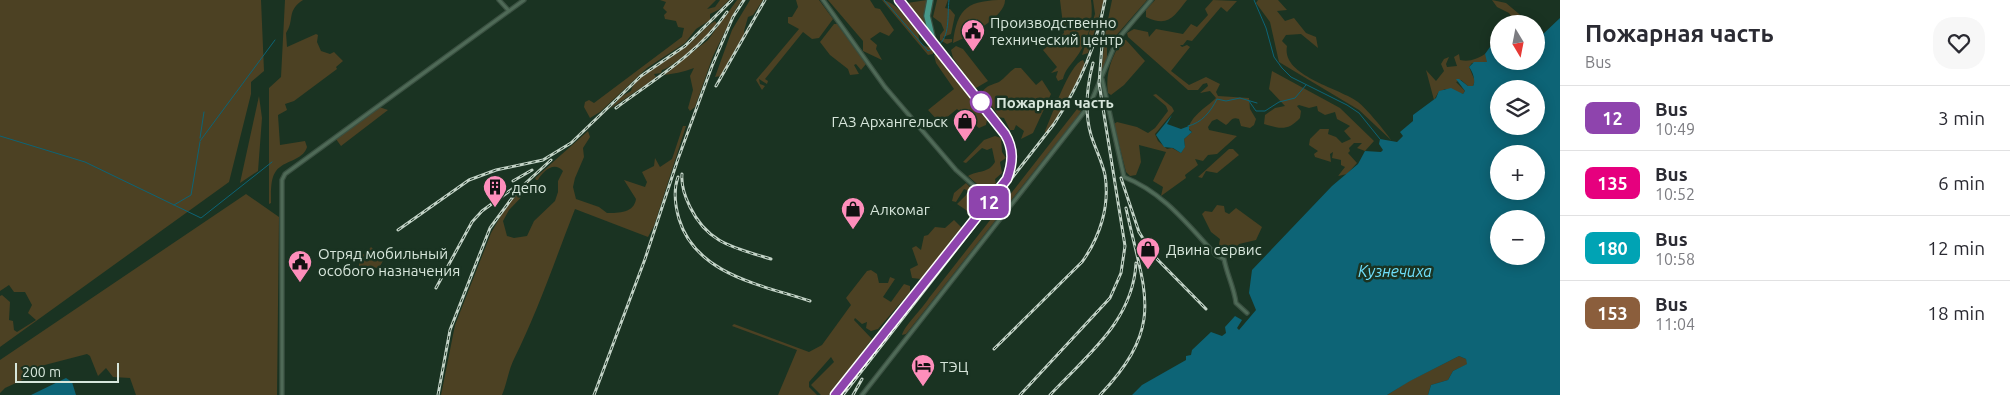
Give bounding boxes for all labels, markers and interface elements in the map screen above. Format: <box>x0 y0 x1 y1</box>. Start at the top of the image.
place label: Производственно технический центр <box>990 14 1123 48</box>
north arrow <box>1490 15 1545 70</box>
map controls <box>1490 15 1545 265</box>
button: heart <box>1933 17 1985 69</box>
public building icon: Производственно технический центр <box>960 18 986 52</box>
text: Пожарная часть <box>1585 20 1774 47</box>
text: Bus <box>1585 53 1611 71</box>
button: layers <box>1490 80 1545 135</box>
marker: Пожарная часть <box>970 91 992 113</box>
place label: Пожарная часть <box>996 94 1114 111</box>
text: Bus <box>1655 98 1688 120</box>
text: 3 min <box>1938 107 1985 129</box>
shop icon: ГАЗ Архангельск <box>952 108 978 142</box>
text: 12 <box>1602 108 1623 128</box>
place label: ГАЗ Архангельск <box>831 113 948 130</box>
text: 10:49 <box>1655 120 1695 138</box>
button: + <box>1490 145 1545 200</box>
text: Bus <box>1655 163 1688 185</box>
text: 6 min <box>1938 172 1985 194</box>
text: 135 <box>1597 173 1628 193</box>
building icon: депо <box>482 174 508 208</box>
place label: депо <box>512 179 546 196</box>
text: 10:52 <box>1655 185 1695 203</box>
line badge: 12 <box>966 186 1012 218</box>
text: 12 <box>979 192 999 212</box>
shop icon: Алкомаг <box>840 196 866 230</box>
place label: Алкомаг <box>870 201 930 218</box>
button: − <box>1490 210 1545 265</box>
text: Bus <box>1655 228 1688 250</box>
shop icon: Двина сервис <box>1135 236 1161 270</box>
text: 12 min <box>1927 237 1985 259</box>
text: 180 <box>1597 238 1628 258</box>
place label: Двина сервис <box>1166 241 1262 258</box>
place label: Отряд мобильный особого назначения <box>318 245 460 279</box>
public building icon: Отряд мобильный особого назначения <box>287 249 313 283</box>
text: 10:58 <box>1655 250 1695 268</box>
water label: Кузнечиха <box>1358 262 1432 280</box>
text: Bus <box>1655 293 1688 315</box>
text: 18 min <box>1927 302 1985 324</box>
text: 153 <box>1597 303 1628 323</box>
text: 11:04 <box>1655 315 1695 333</box>
hotel icon: ТЭЦ <box>910 353 936 387</box>
place label: ТЭЦ <box>940 358 969 375</box>
scale bar <box>15 360 119 383</box>
text: 200 m <box>22 364 61 380</box>

